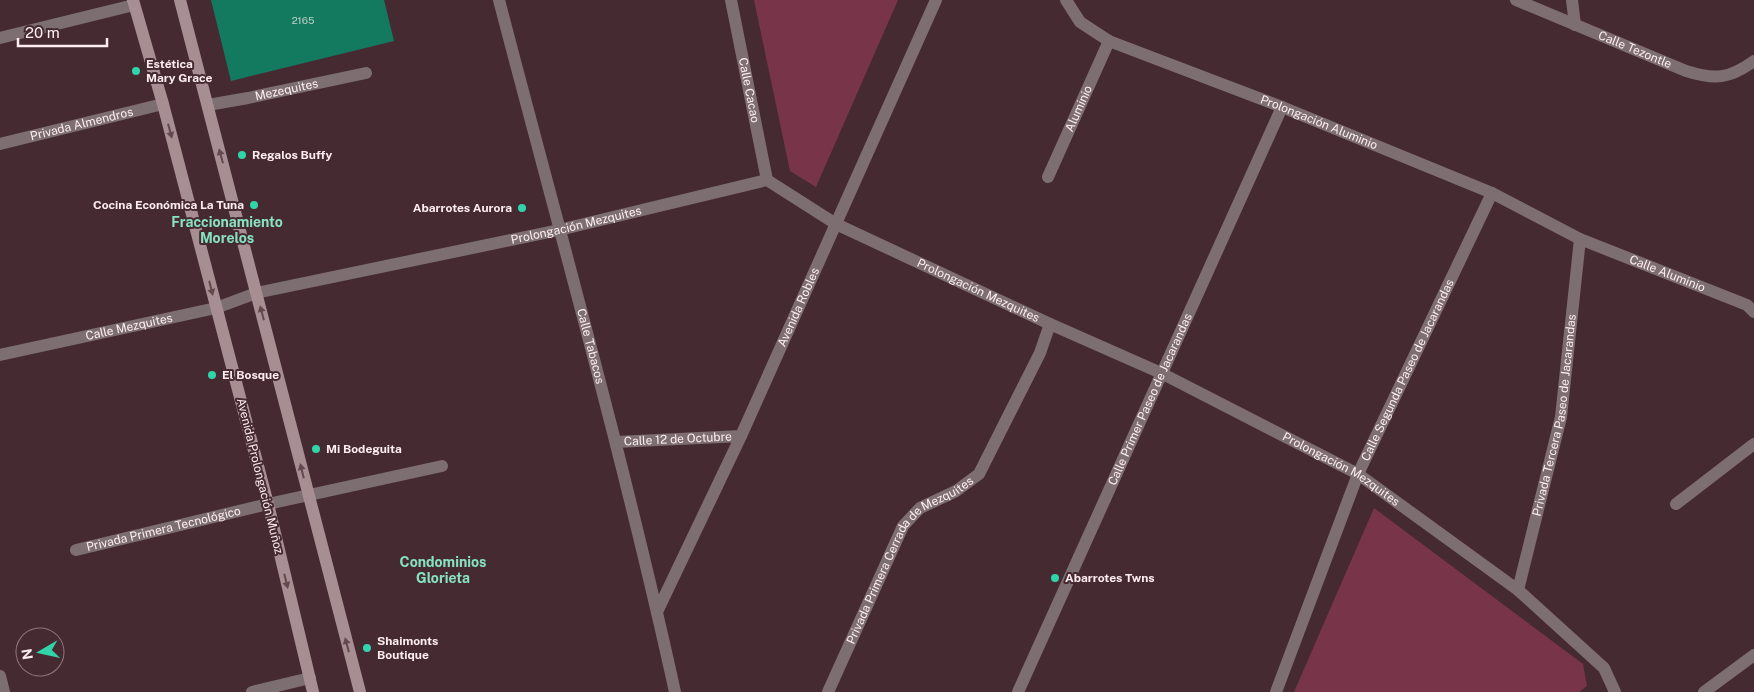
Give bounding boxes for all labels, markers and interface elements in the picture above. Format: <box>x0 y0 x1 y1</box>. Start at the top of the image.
house number: 2165 <box>292 14 314 26</box>
scale bar <box>18 15 106 47</box>
text: 20 m <box>25 24 60 41</box>
street label: Calle Tezontle <box>1596 28 1674 71</box>
street label: Calle Cacao <box>736 56 762 124</box>
place label: Estética Mary Grace <box>146 57 213 85</box>
marker: Estética Mary Grace <box>130 65 142 77</box>
street label: Mezequites <box>254 76 319 103</box>
street label: Aluminio <box>1062 83 1095 134</box>
street label: Prolongación Aluminio <box>1258 92 1380 153</box>
street label: Privada Almendros <box>29 105 135 143</box>
one-way arrow <box>166 124 174 139</box>
one-way arrow <box>216 148 224 163</box>
place label: Regalos Buffy <box>252 148 332 162</box>
marker: Regalos Buffy <box>236 149 248 161</box>
place label: Cocina Económica La Tuna <box>93 198 244 212</box>
marker: Cocina Económica La Tuna <box>248 199 260 211</box>
place label: Abarrotes Aurora <box>413 201 512 215</box>
marker: Abarrotes Aurora <box>516 202 528 214</box>
street label: Prolongación Mezquites <box>510 203 643 247</box>
district label: Fraccionamiento Morelos <box>171 214 283 246</box>
street label: Calle Aluminio <box>1627 252 1707 295</box>
street label: Prolongación Mezquites <box>915 256 1042 325</box>
street label: Avenida Robles <box>775 266 822 349</box>
street label: Calle Segunda Paseo de Jacarandas <box>1358 277 1457 463</box>
one-way arrow <box>207 281 215 296</box>
one-way arrow <box>257 306 265 321</box>
street label: Calle Tabacos <box>574 307 607 385</box>
street label: Calle Mezquites <box>84 311 174 343</box>
street label: Calle Primer Paseo de Jacarandas <box>1105 311 1195 488</box>
street label: Privada Tercera Paseo de Jacarandas <box>1530 313 1579 518</box>
place label: El Bosque <box>222 368 279 382</box>
marker: El Bosque <box>206 369 218 381</box>
street label: Avenida Prolongación Muñoz <box>234 397 286 556</box>
street label: Calle 12 de Octubre <box>624 429 732 449</box>
street label: Prolongación Mezquites <box>1280 430 1402 509</box>
place label: Mi Bodeguita <box>326 442 402 456</box>
marker: Mi Bodeguita <box>310 443 322 455</box>
one-way arrow <box>298 463 306 478</box>
street label: Privada Primera Cerrada de Mezquites <box>844 474 976 646</box>
street label: Privada Primera Tecnológico <box>85 504 242 554</box>
district label: Condominios Glorieta <box>400 554 486 586</box>
place label: Abarrotes Twns <box>1065 571 1155 585</box>
marker: Abarrotes Twns <box>1049 572 1061 584</box>
one-way arrow <box>282 574 290 589</box>
north arrow <box>15 627 65 677</box>
place label: Shaimonts Boutique <box>377 634 438 662</box>
one-way arrow <box>343 637 351 652</box>
marker: Shaimonts Boutique <box>361 642 373 654</box>
text: N <box>18 647 36 661</box>

